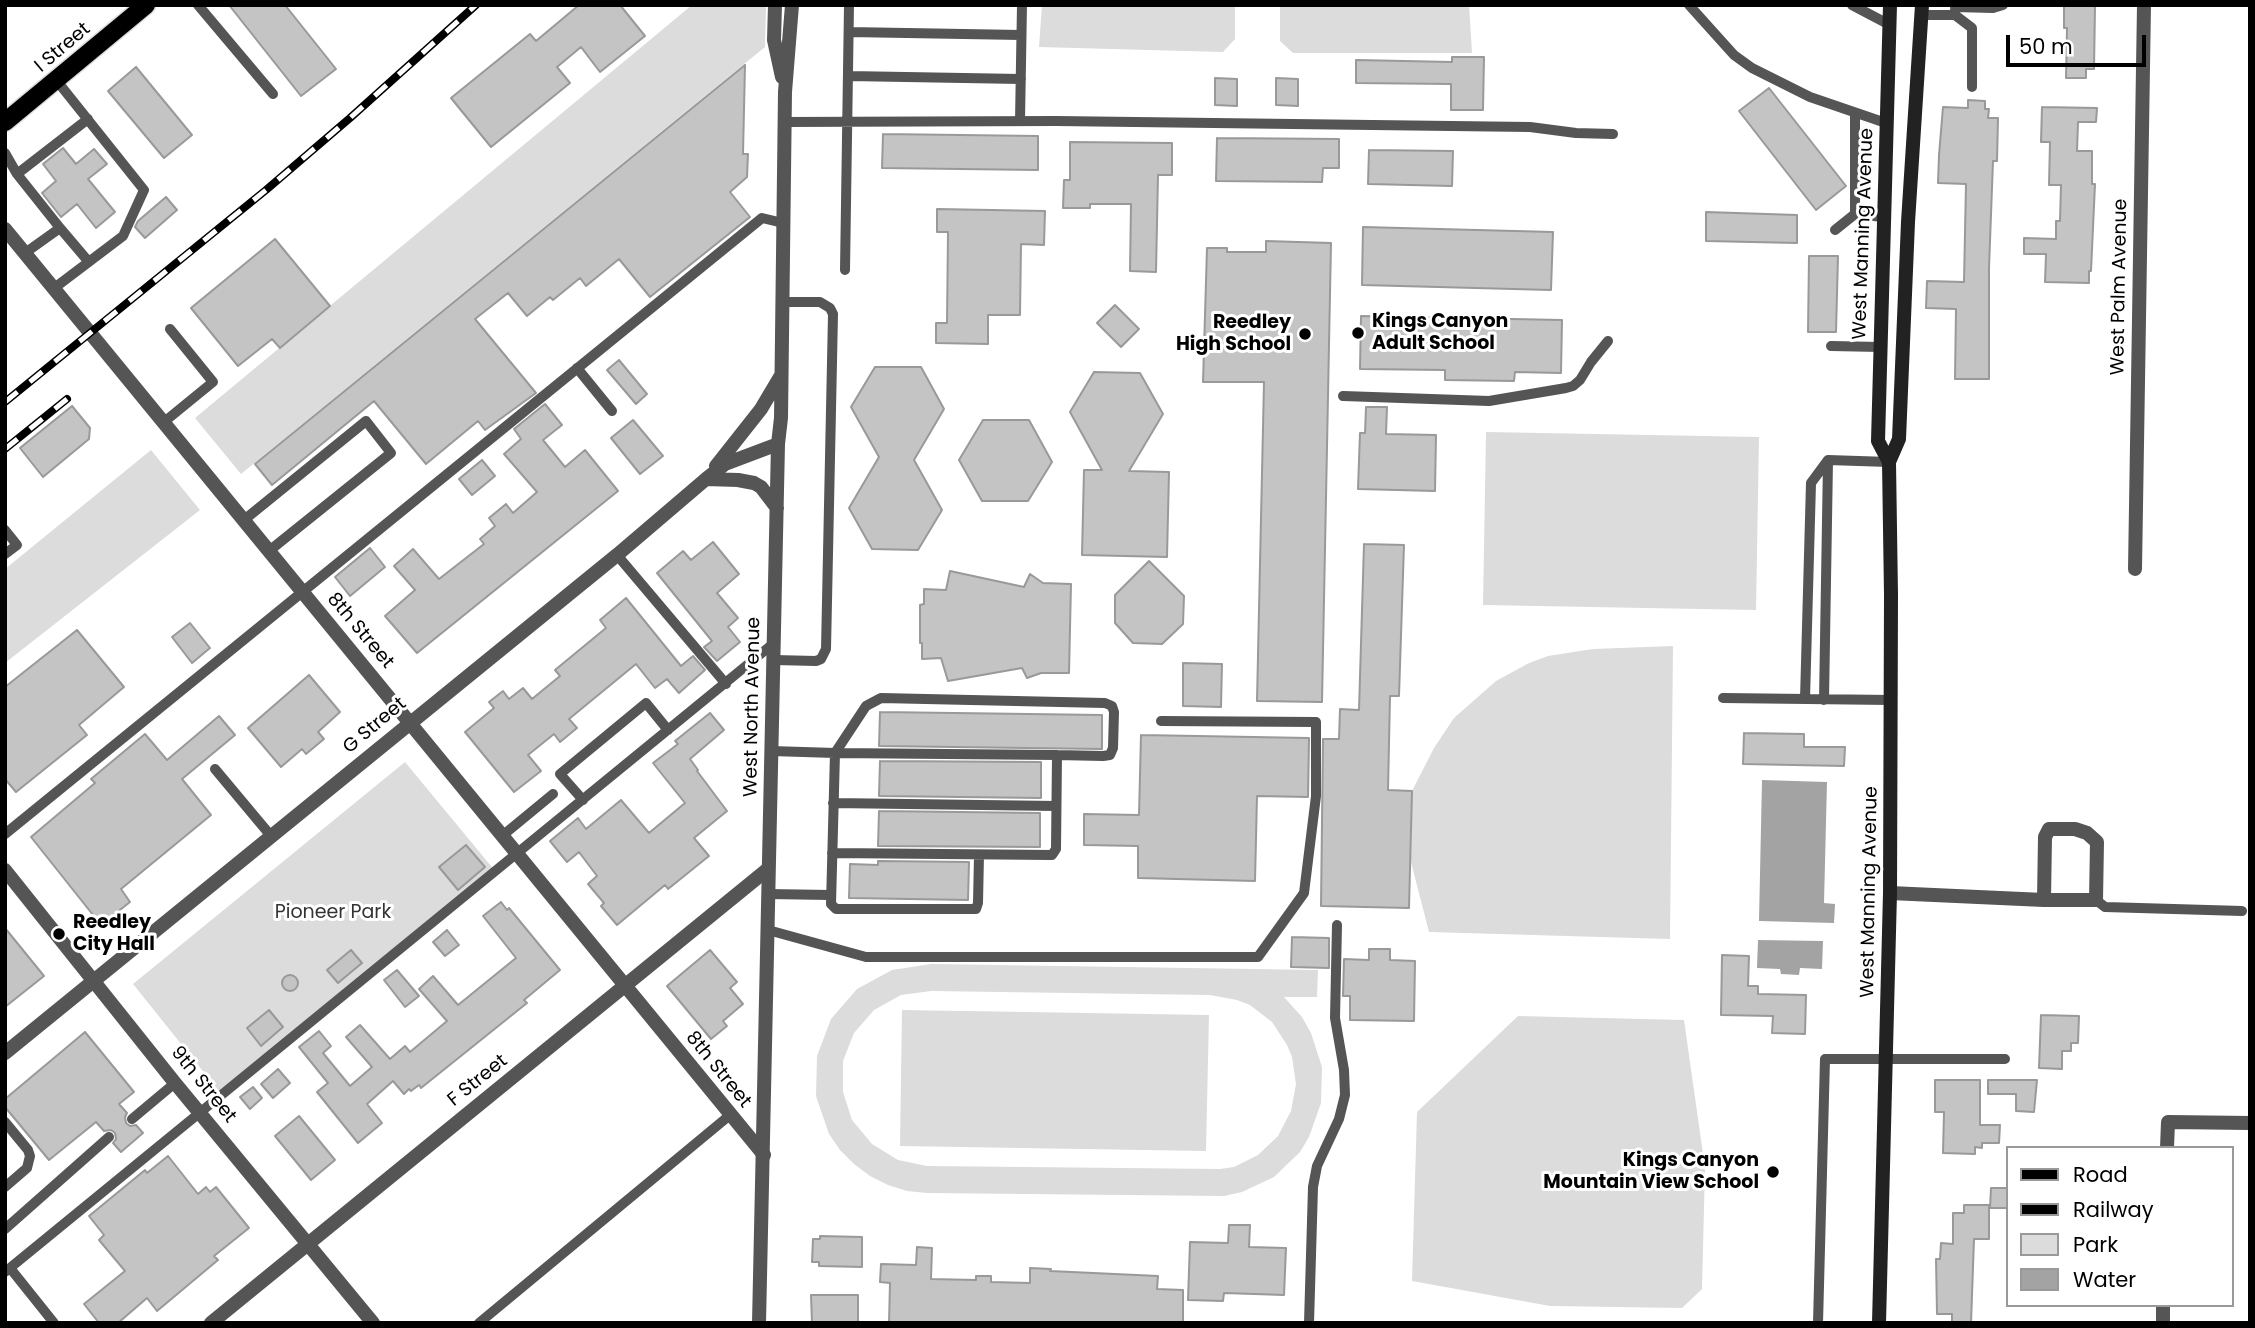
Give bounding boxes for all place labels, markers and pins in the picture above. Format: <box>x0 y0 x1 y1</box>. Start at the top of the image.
place label: Kings Canyon Adult School <box>1372 311 1508 355</box>
place label: Reedley High School <box>1176 312 1291 356</box>
marker: Kings Canyon Adult School <box>1350 325 1366 341</box>
marker: Reedley High School <box>1297 326 1313 342</box>
place label: Reedley City Hall <box>73 912 155 956</box>
marker: Reedley City Hall <box>51 926 67 942</box>
place label: Kings Canyon Mountain View School <box>1543 1150 1759 1194</box>
marker: Kings Canyon Mountain View School <box>1765 1164 1781 1180</box>

